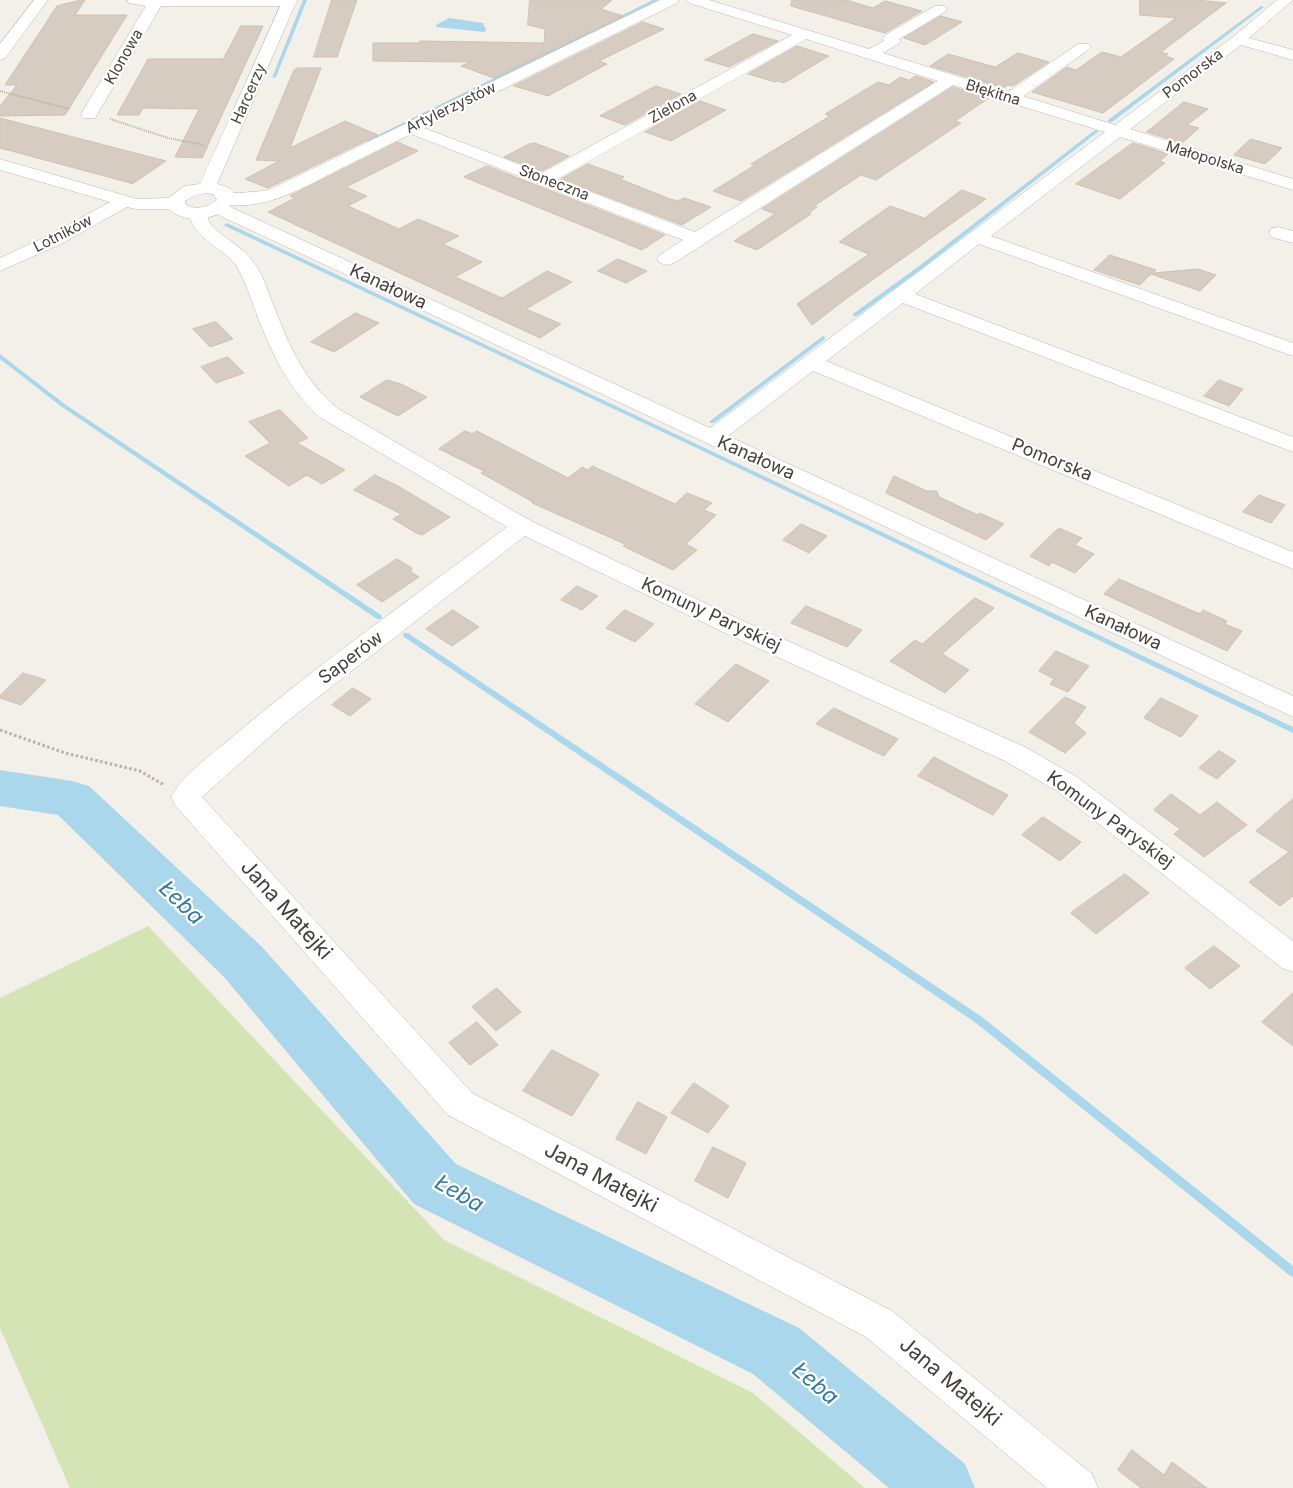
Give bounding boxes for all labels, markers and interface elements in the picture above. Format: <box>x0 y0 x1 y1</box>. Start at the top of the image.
street label: Klonowa <box>101 26 147 88</box>
street label: Pomorska <box>1159 45 1227 103</box>
street label: Harcerzy <box>228 61 270 127</box>
street label: Błękitna <box>963 76 1023 110</box>
street label: Artylerzystów <box>403 78 499 138</box>
street label: Zielona <box>646 87 700 127</box>
street label: Małopolska <box>1164 138 1246 178</box>
street label: Słoneczna <box>516 161 592 205</box>
street label: Lotników <box>31 212 95 256</box>
street label: Kanałowa <box>346 260 430 314</box>
street label: Kanałowa <box>714 431 798 485</box>
street label: Pomorska <box>1009 434 1095 486</box>
street label: Komuny Paryskiej <box>638 573 784 657</box>
street label: Kanałowa <box>1081 601 1165 655</box>
street label: Saperów <box>315 627 387 689</box>
street label: Komuny Paryskiej <box>1042 767 1178 873</box>
street label: Jana Matejki <box>235 855 337 965</box>
water label: Łeba <box>153 875 209 931</box>
street label: Jana Matejki <box>540 1137 662 1219</box>
water label: Łeba <box>430 1170 488 1218</box>
street label: Jana Matejki <box>894 1332 1006 1432</box>
water label: Łeba <box>787 1357 843 1411</box>

